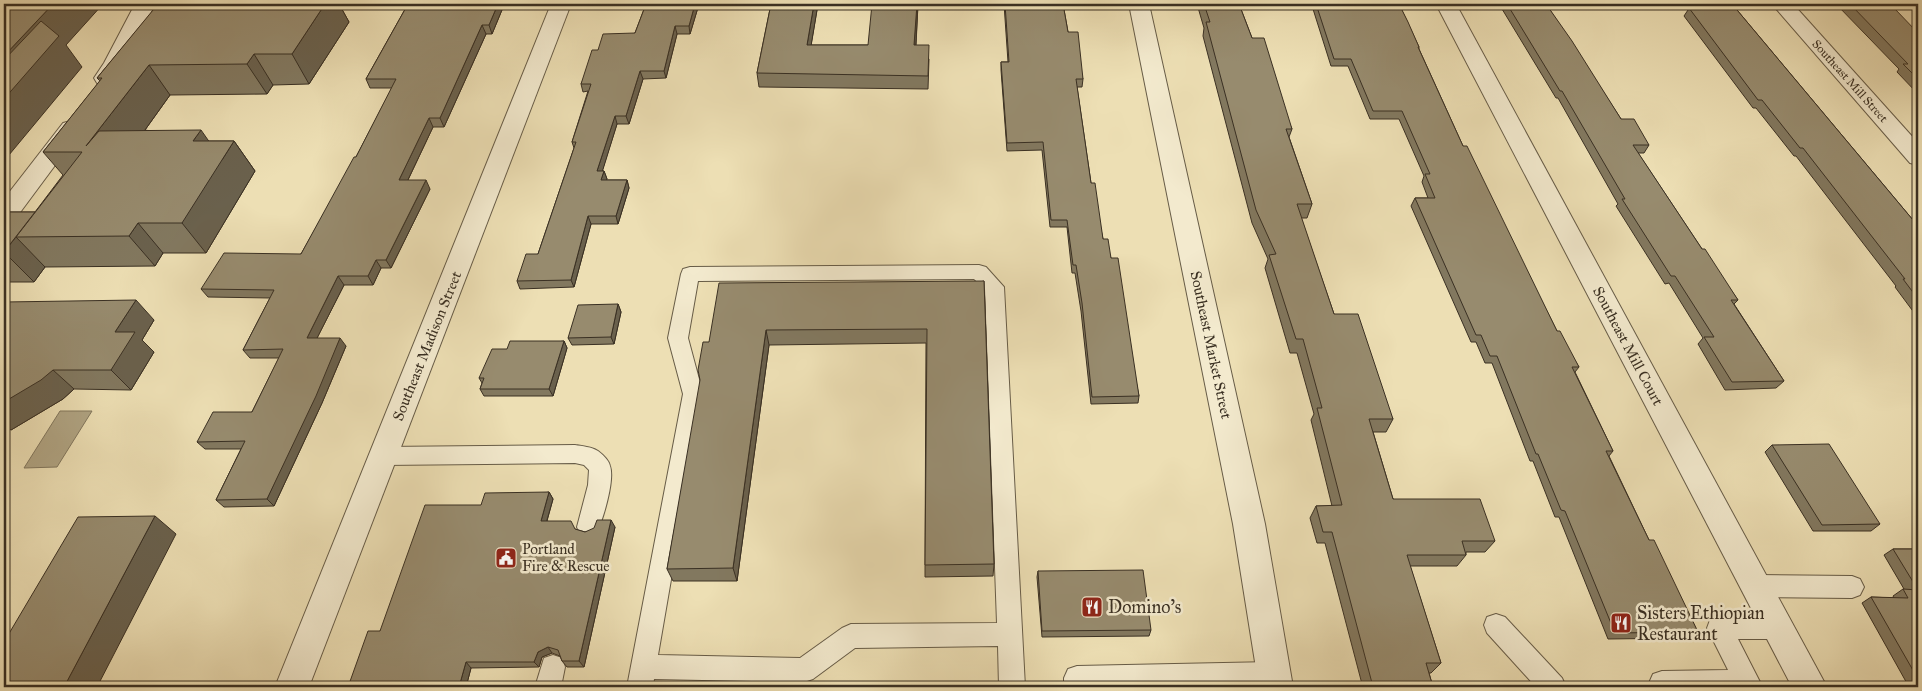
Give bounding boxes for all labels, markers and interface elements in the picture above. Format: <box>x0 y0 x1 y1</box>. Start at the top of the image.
street label: Southeast Mill Street <box>1809 37 1891 126</box>
street label: Southeast Madison Street <box>389 268 466 423</box>
street label: Southeast Market Street <box>1187 269 1236 421</box>
street label: Southeast Mill Court <box>1589 283 1667 409</box>
place label: Portland Fire & Rescue <box>522 540 610 575</box>
public building icon: Portland Fire & Rescue <box>494 546 518 570</box>
restaurant icon: Domino's <box>1080 595 1104 619</box>
place label: Domino's <box>1108 596 1181 618</box>
place label: Sisters Ethiopian Restaurant <box>1637 602 1765 645</box>
restaurant icon: Sisters Ethiopian Restaurant <box>1609 611 1633 635</box>

